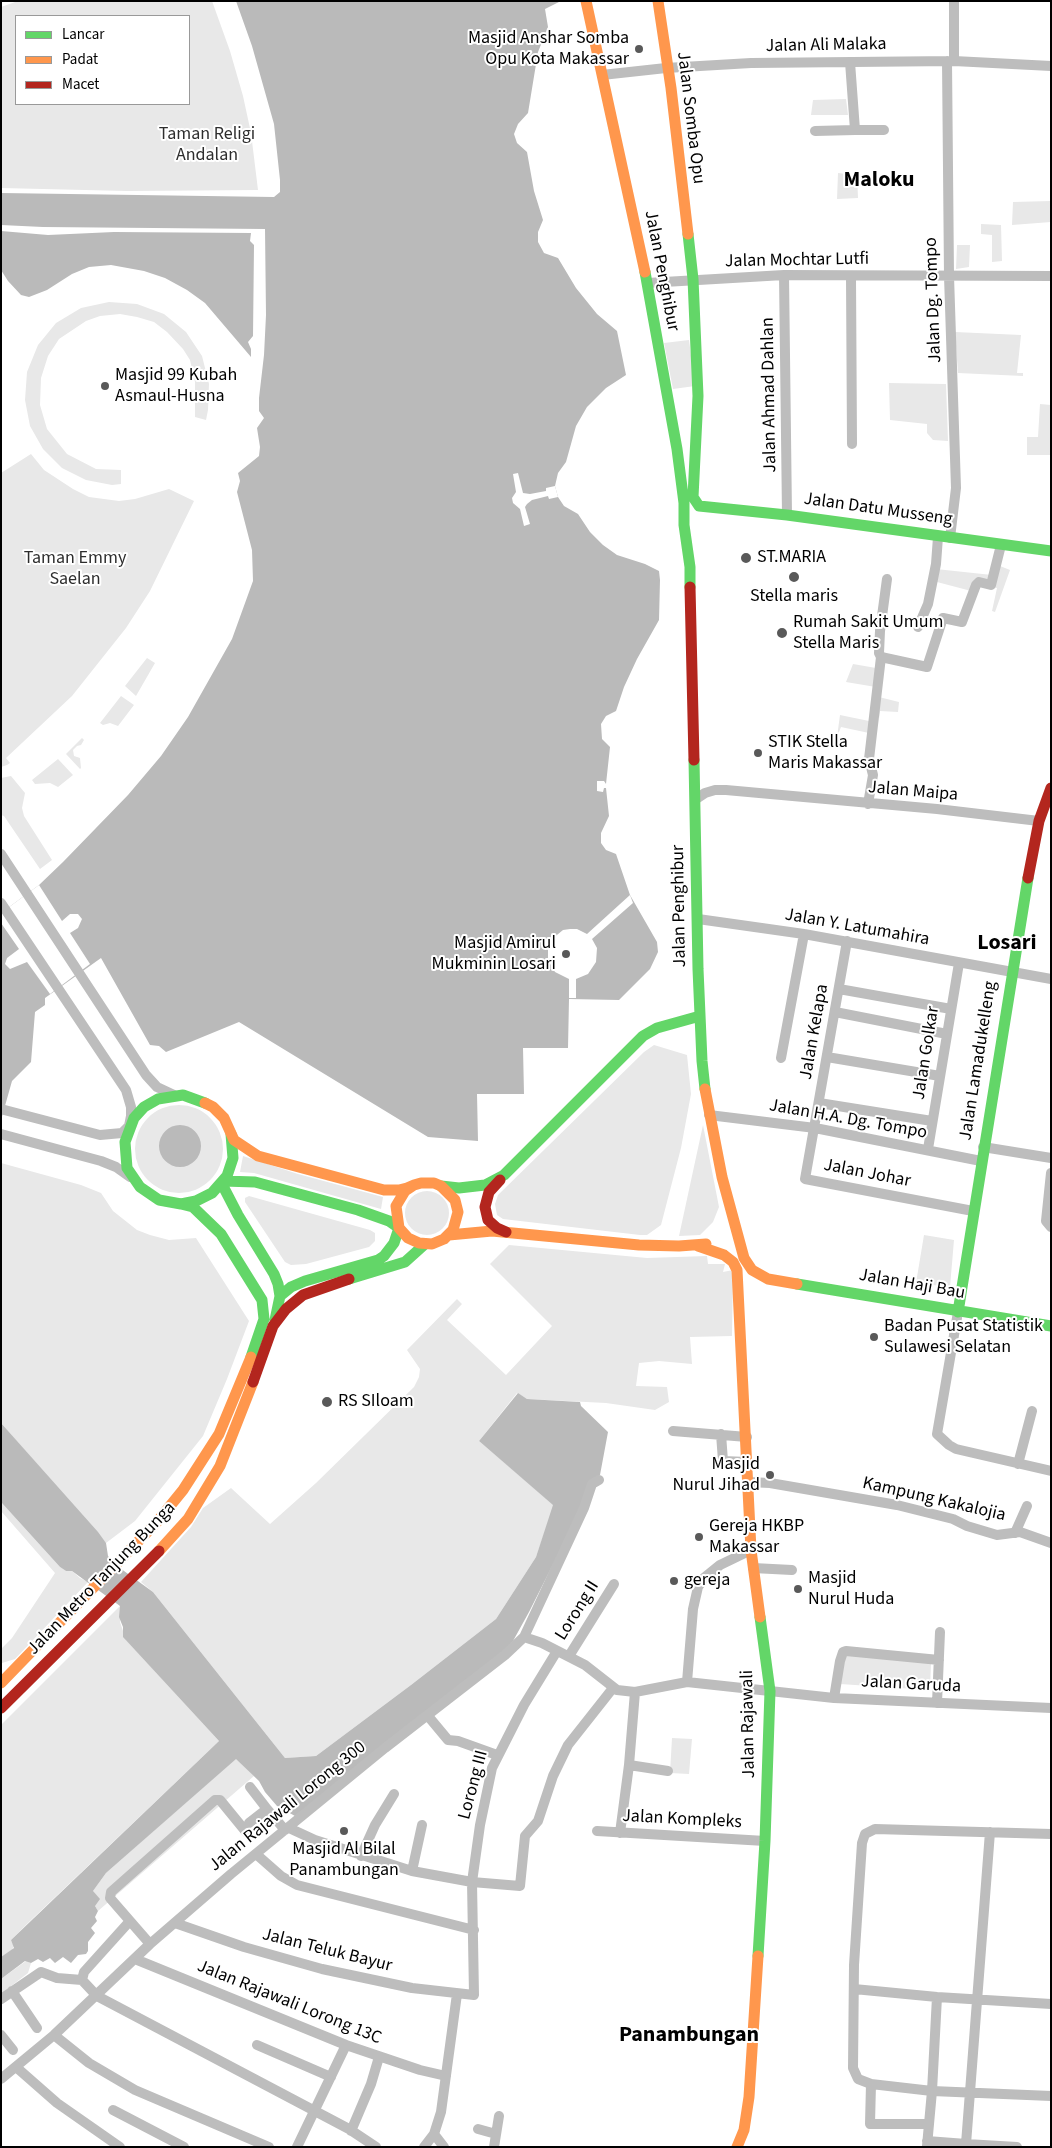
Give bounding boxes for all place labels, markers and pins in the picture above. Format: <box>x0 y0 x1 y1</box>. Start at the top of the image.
place label: Masjid Anshar Somba Opu Kota Makassar <box>468 28 629 70</box>
marker: Masjid Anshar Somba Opu Kota Makassar <box>633 43 645 55</box>
place label: Masjid 99 Kubah Asmaul-Husna <box>115 365 237 408</box>
marker: Masjid 99 Kubah Asmaul-Husna <box>99 380 111 392</box>
place label: ST.MARIA <box>757 547 826 569</box>
marker: ST.MARIA <box>739 551 753 565</box>
marker: Stella maris <box>787 570 801 584</box>
place label: Stella maris <box>750 586 838 608</box>
place label: Rumah Sakit Umum Stella Maris <box>793 612 943 654</box>
marker: Rumah Sakit Umum Stella Maris <box>775 626 789 640</box>
place label: STIK Stella Maris Makassar <box>768 732 882 774</box>
marker: STIK Stella Maris Makassar <box>752 747 764 759</box>
place label: Masjid Amirul Mukminin Losari <box>432 933 556 976</box>
marker: Masjid Amirul Mukminin Losari <box>560 948 572 960</box>
place label: Badan Pusat Statistik Sulawesi Selatan <box>884 1316 1043 1358</box>
marker: Badan Pusat Statistik Sulawesi Selatan <box>868 1331 880 1343</box>
place label: RS SIloam <box>338 1391 414 1413</box>
marker: RS SIloam <box>320 1395 334 1409</box>
place label: Masjid Nurul Jihad <box>672 1454 760 1496</box>
marker: Masjid Nurul Jihad <box>764 1469 776 1481</box>
place label: Gereja HKBP Makassar <box>709 1516 804 1558</box>
marker: Gereja HKBP Makassar <box>693 1531 705 1543</box>
place label: Masjid Nurul Huda <box>808 1568 894 1610</box>
place label: gereja <box>684 1570 730 1592</box>
marker: gereja <box>668 1575 680 1587</box>
marker: Masjid Nurul Huda <box>792 1583 804 1595</box>
marker: Masjid Al Bilal Panambungan <box>338 1825 350 1837</box>
place label: Masjid Al Bilal Panambungan <box>289 1839 399 1882</box>

